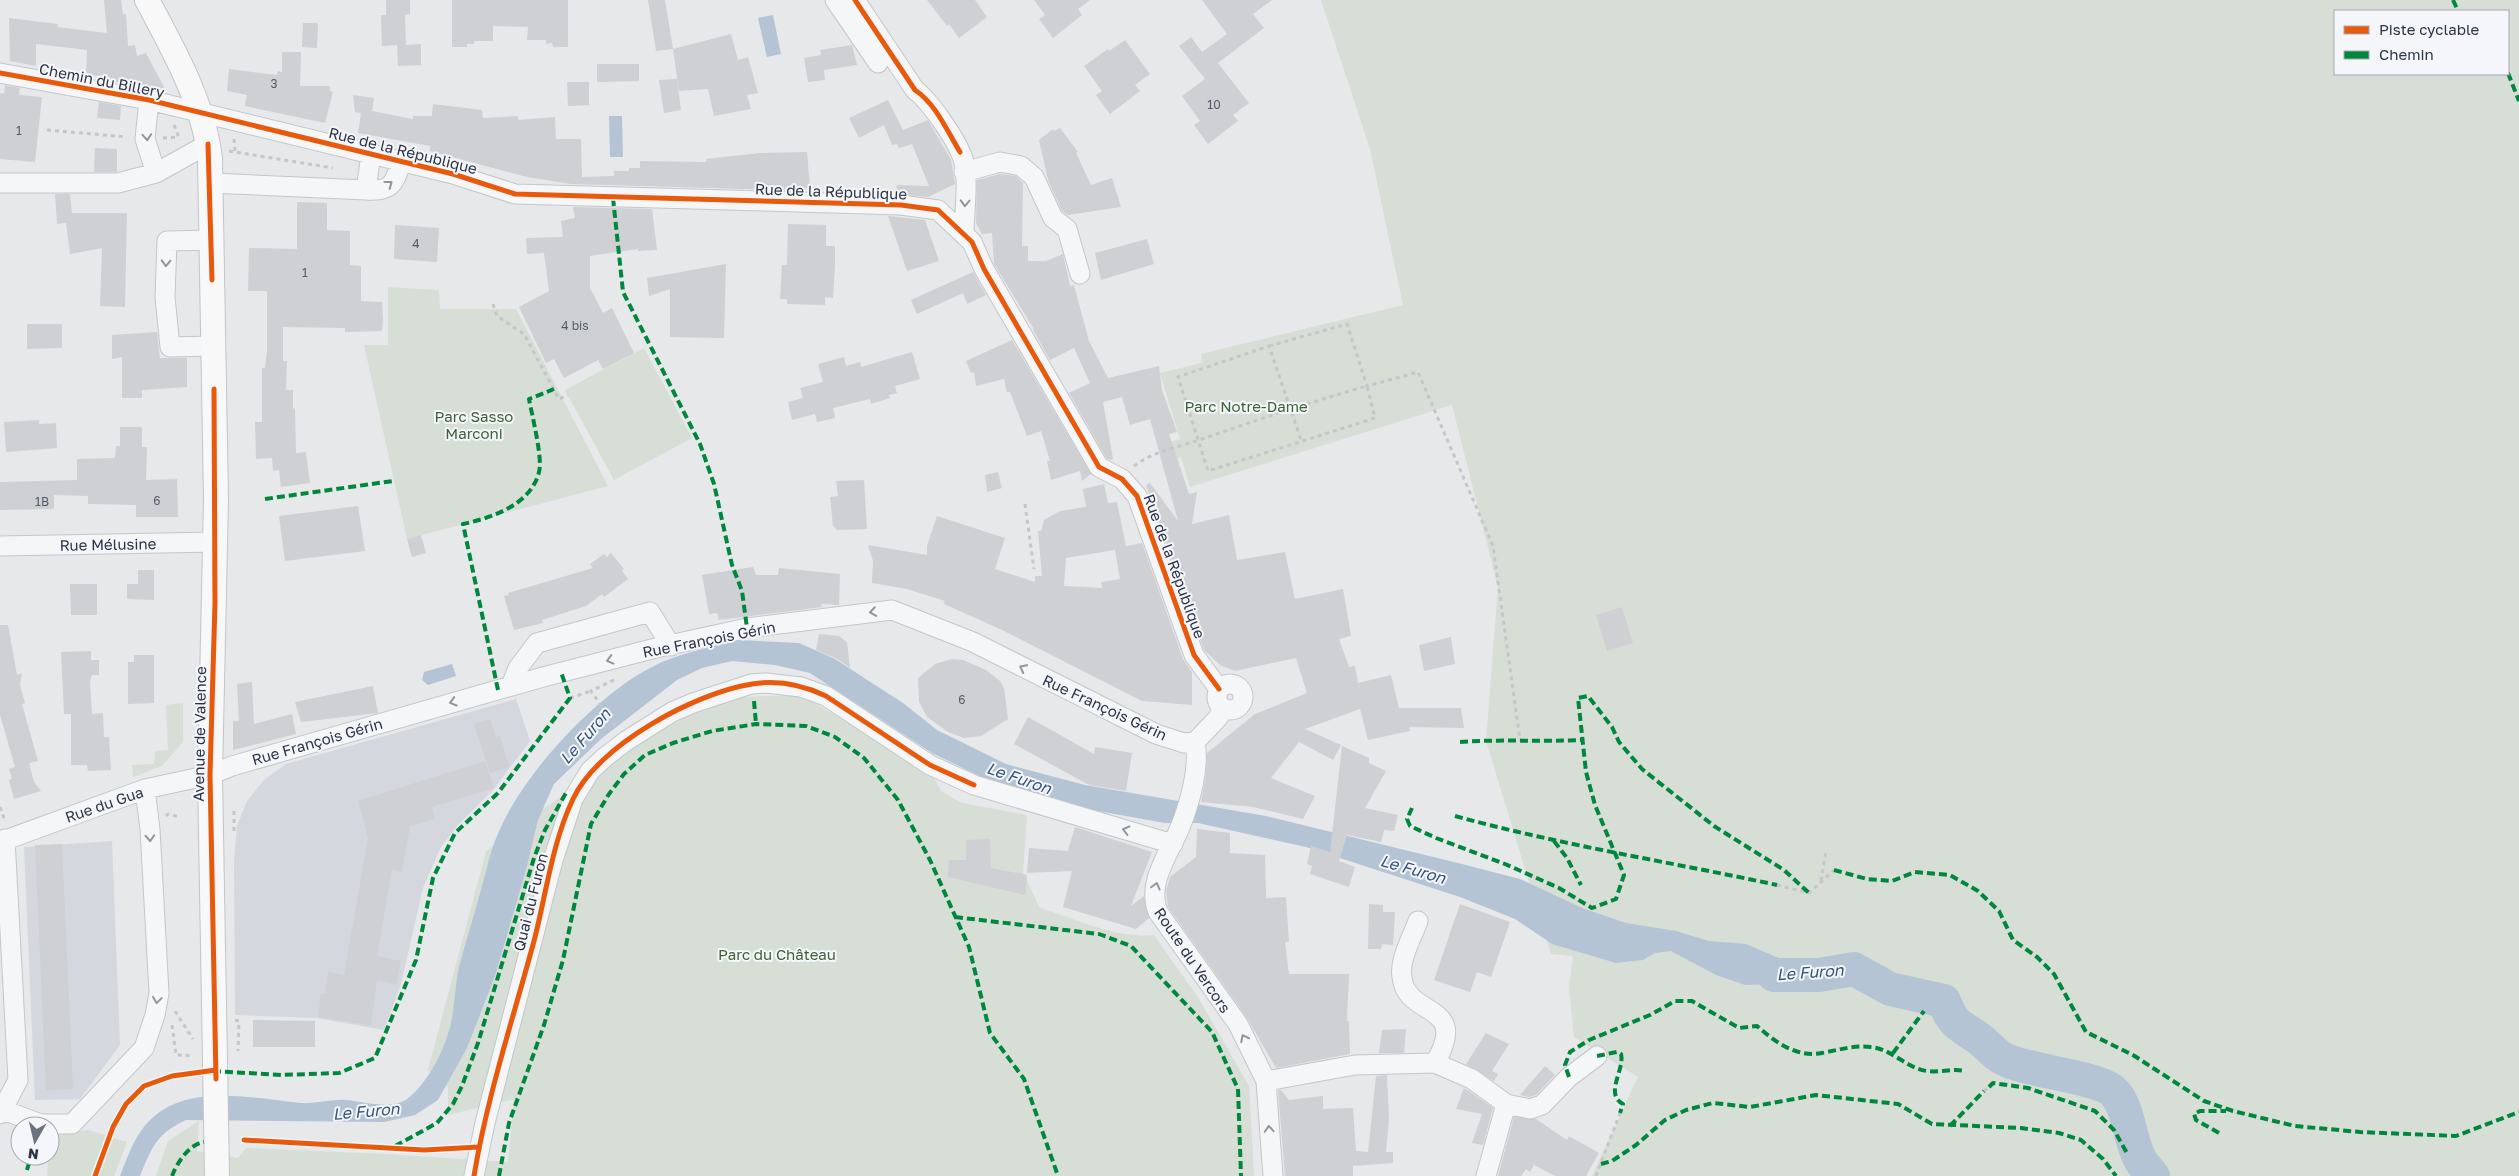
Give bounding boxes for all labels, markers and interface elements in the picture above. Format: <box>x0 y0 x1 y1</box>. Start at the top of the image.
legend <box>2334 10 2509 75</box>
text: Piste cyclable <box>2379 20 2480 38</box>
text: Chemin <box>2379 45 2434 63</box>
street label: Chemin du Billery <box>38 59 167 101</box>
house number: 3 <box>270 76 278 91</box>
house number: 10 <box>1207 97 1221 112</box>
house number: 1 <box>16 123 22 138</box>
street label: Rue de la République <box>327 123 479 177</box>
one-way arrow <box>141 133 152 141</box>
street label: Rue de la République <box>755 179 908 203</box>
one-way arrow <box>384 181 393 190</box>
one-way arrow <box>959 199 970 207</box>
house number: 4 <box>412 236 420 251</box>
one-way arrow <box>161 260 171 267</box>
house number: 1 <box>302 265 308 280</box>
house number: 4 bis <box>561 318 589 333</box>
park label: Parc Notre-Dame <box>1184 397 1308 415</box>
park label: Parc Sasso Marconi <box>435 407 513 442</box>
street label: Rue de la République <box>1141 491 1210 641</box>
house number: 6 <box>153 493 161 508</box>
house number: 1B <box>35 494 49 509</box>
street label: Rue Mélusine <box>59 534 157 554</box>
one-way arrow <box>869 607 877 617</box>
street label: Rue François Gérin <box>641 617 777 661</box>
one-way arrow <box>607 654 615 664</box>
one-way arrow <box>1019 664 1028 674</box>
street label: Avenue de Valence <box>189 666 209 802</box>
street label: Rue François Gérin <box>1040 670 1170 744</box>
house number: 6 <box>958 692 966 707</box>
one-way arrow <box>450 697 458 707</box>
water label: Le Furon <box>555 703 615 768</box>
street label: Rue François Gérin <box>250 714 384 768</box>
water label: Le Furon <box>984 758 1055 799</box>
street label: Rue du Gua <box>62 782 146 826</box>
one-way arrow <box>1122 825 1131 836</box>
one-way arrow <box>145 834 156 842</box>
water label: Le Furon <box>1378 850 1449 888</box>
street label: Quai du Furon <box>509 851 551 953</box>
one-way arrow <box>1150 881 1161 890</box>
street label: Route du Vercors <box>1151 904 1235 1016</box>
park label: Parc du Château <box>718 945 836 963</box>
water label: Le Furon <box>1776 960 1845 984</box>
one-way arrow <box>152 996 163 1004</box>
one-way arrow <box>1240 1034 1251 1043</box>
water label: Le Furon <box>332 1098 401 1124</box>
north arrow <box>10 1116 60 1166</box>
one-way arrow <box>1264 1124 1275 1132</box>
text: N <box>27 1145 40 1164</box>

